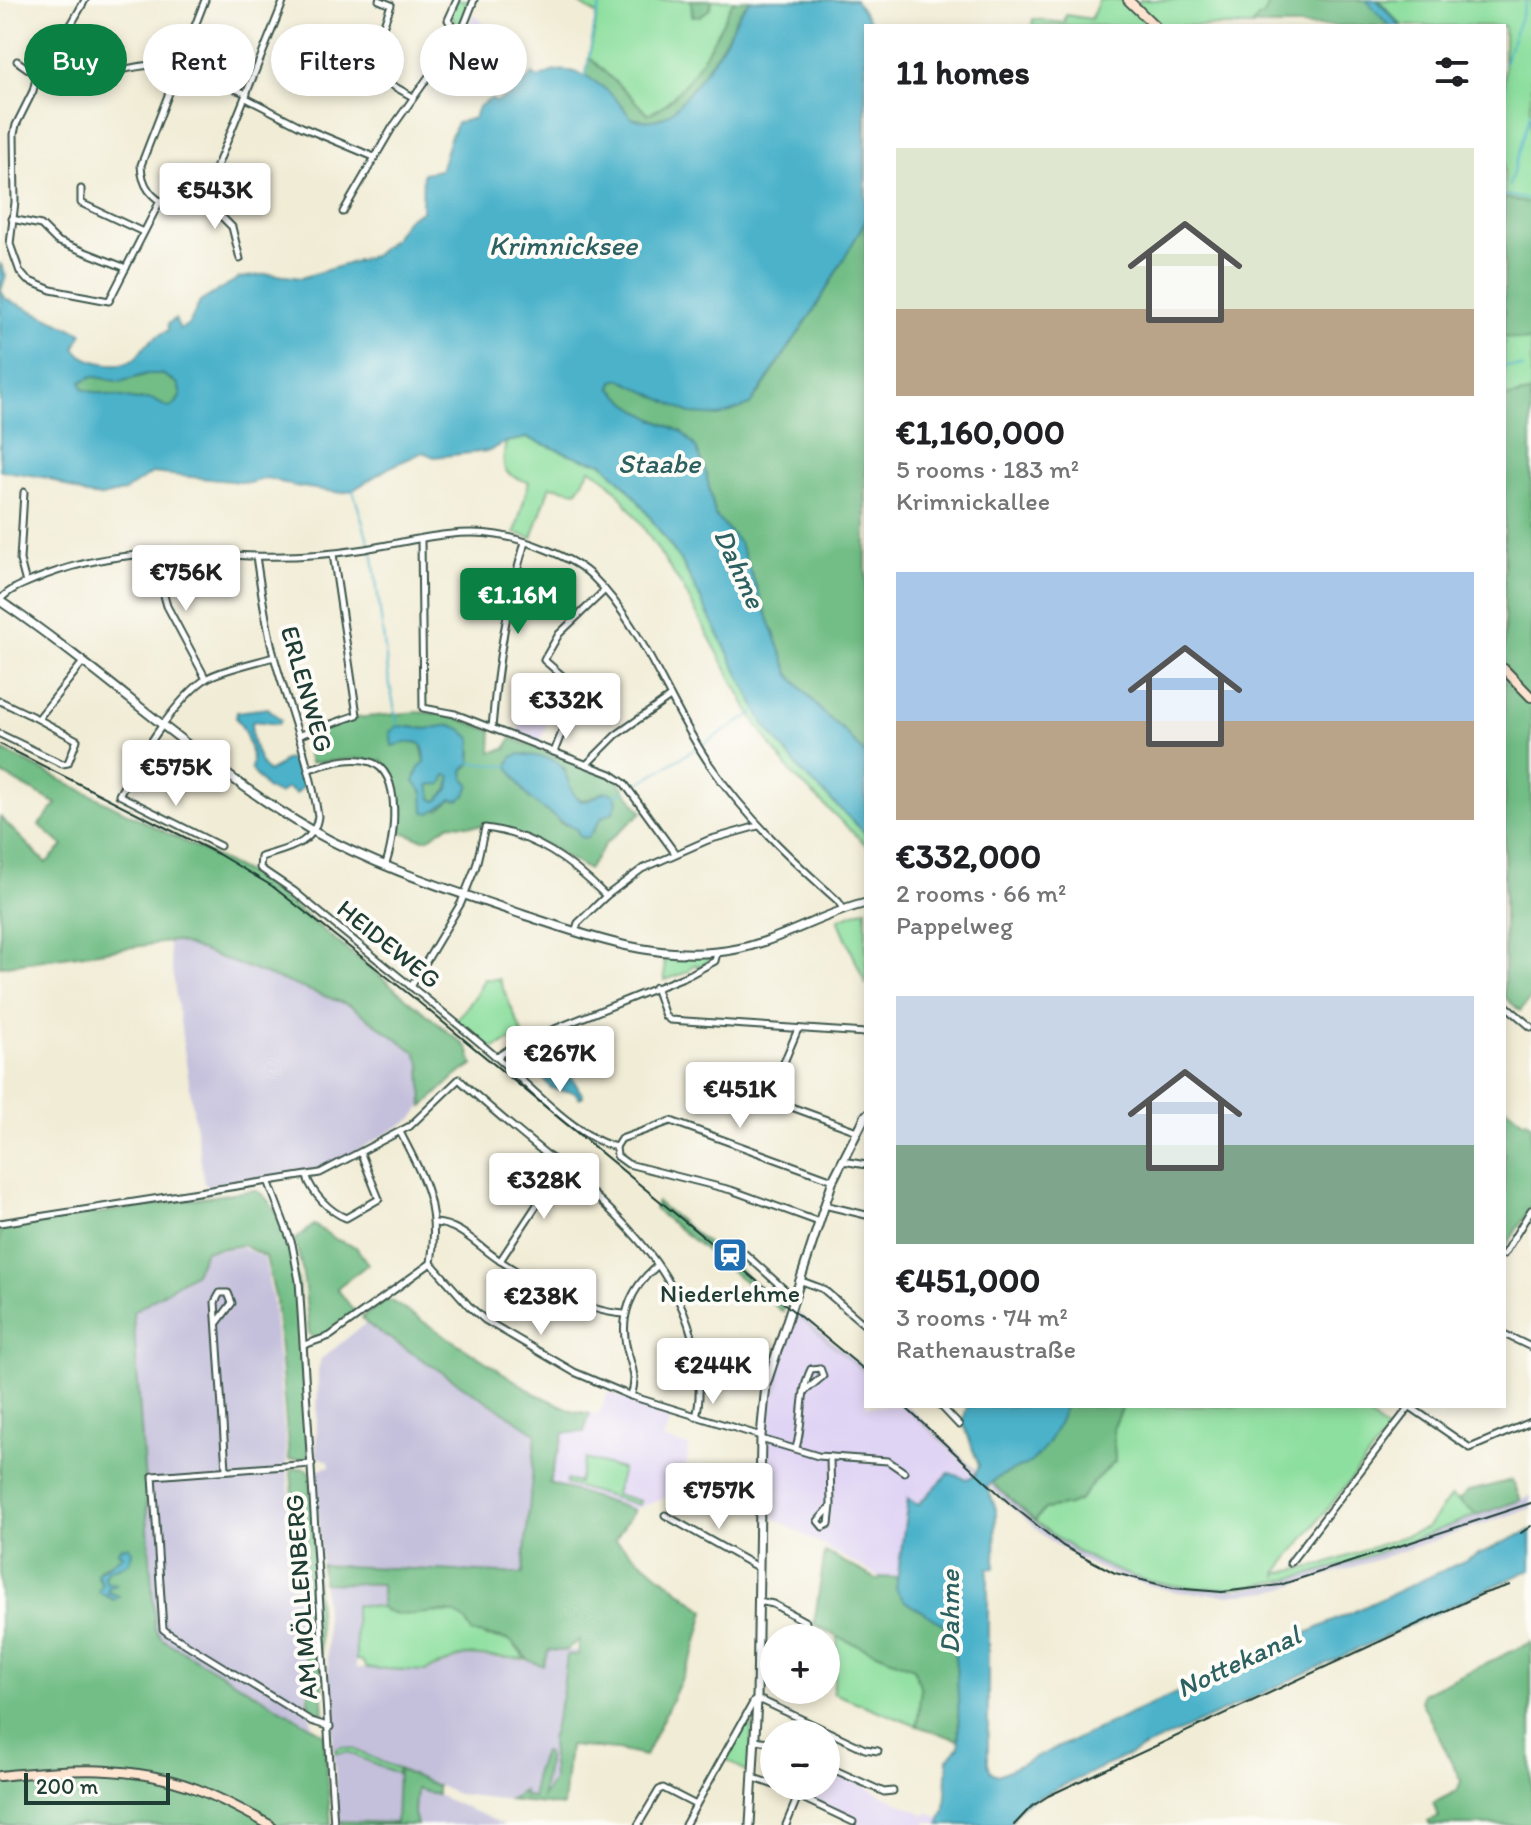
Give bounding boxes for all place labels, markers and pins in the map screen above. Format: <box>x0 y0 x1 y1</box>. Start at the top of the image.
pin: €543K <box>159 163 271 231</box>
pin: €756K <box>130 545 242 613</box>
pin: €1.16M <box>453 568 583 636</box>
pin: €332K <box>510 673 622 741</box>
pin: €575K <box>120 740 232 808</box>
pin: €267K <box>504 1026 616 1094</box>
pin: €451K <box>684 1062 796 1130</box>
pin: €328K <box>488 1153 600 1221</box>
station icon: Niederlehme <box>711 1236 749 1274</box>
pin: €238K <box>485 1269 597 1337</box>
place label: Niederlehme <box>660 1277 800 1309</box>
pin: €244K <box>657 1338 769 1406</box>
pin: €757K <box>663 1463 775 1531</box>

